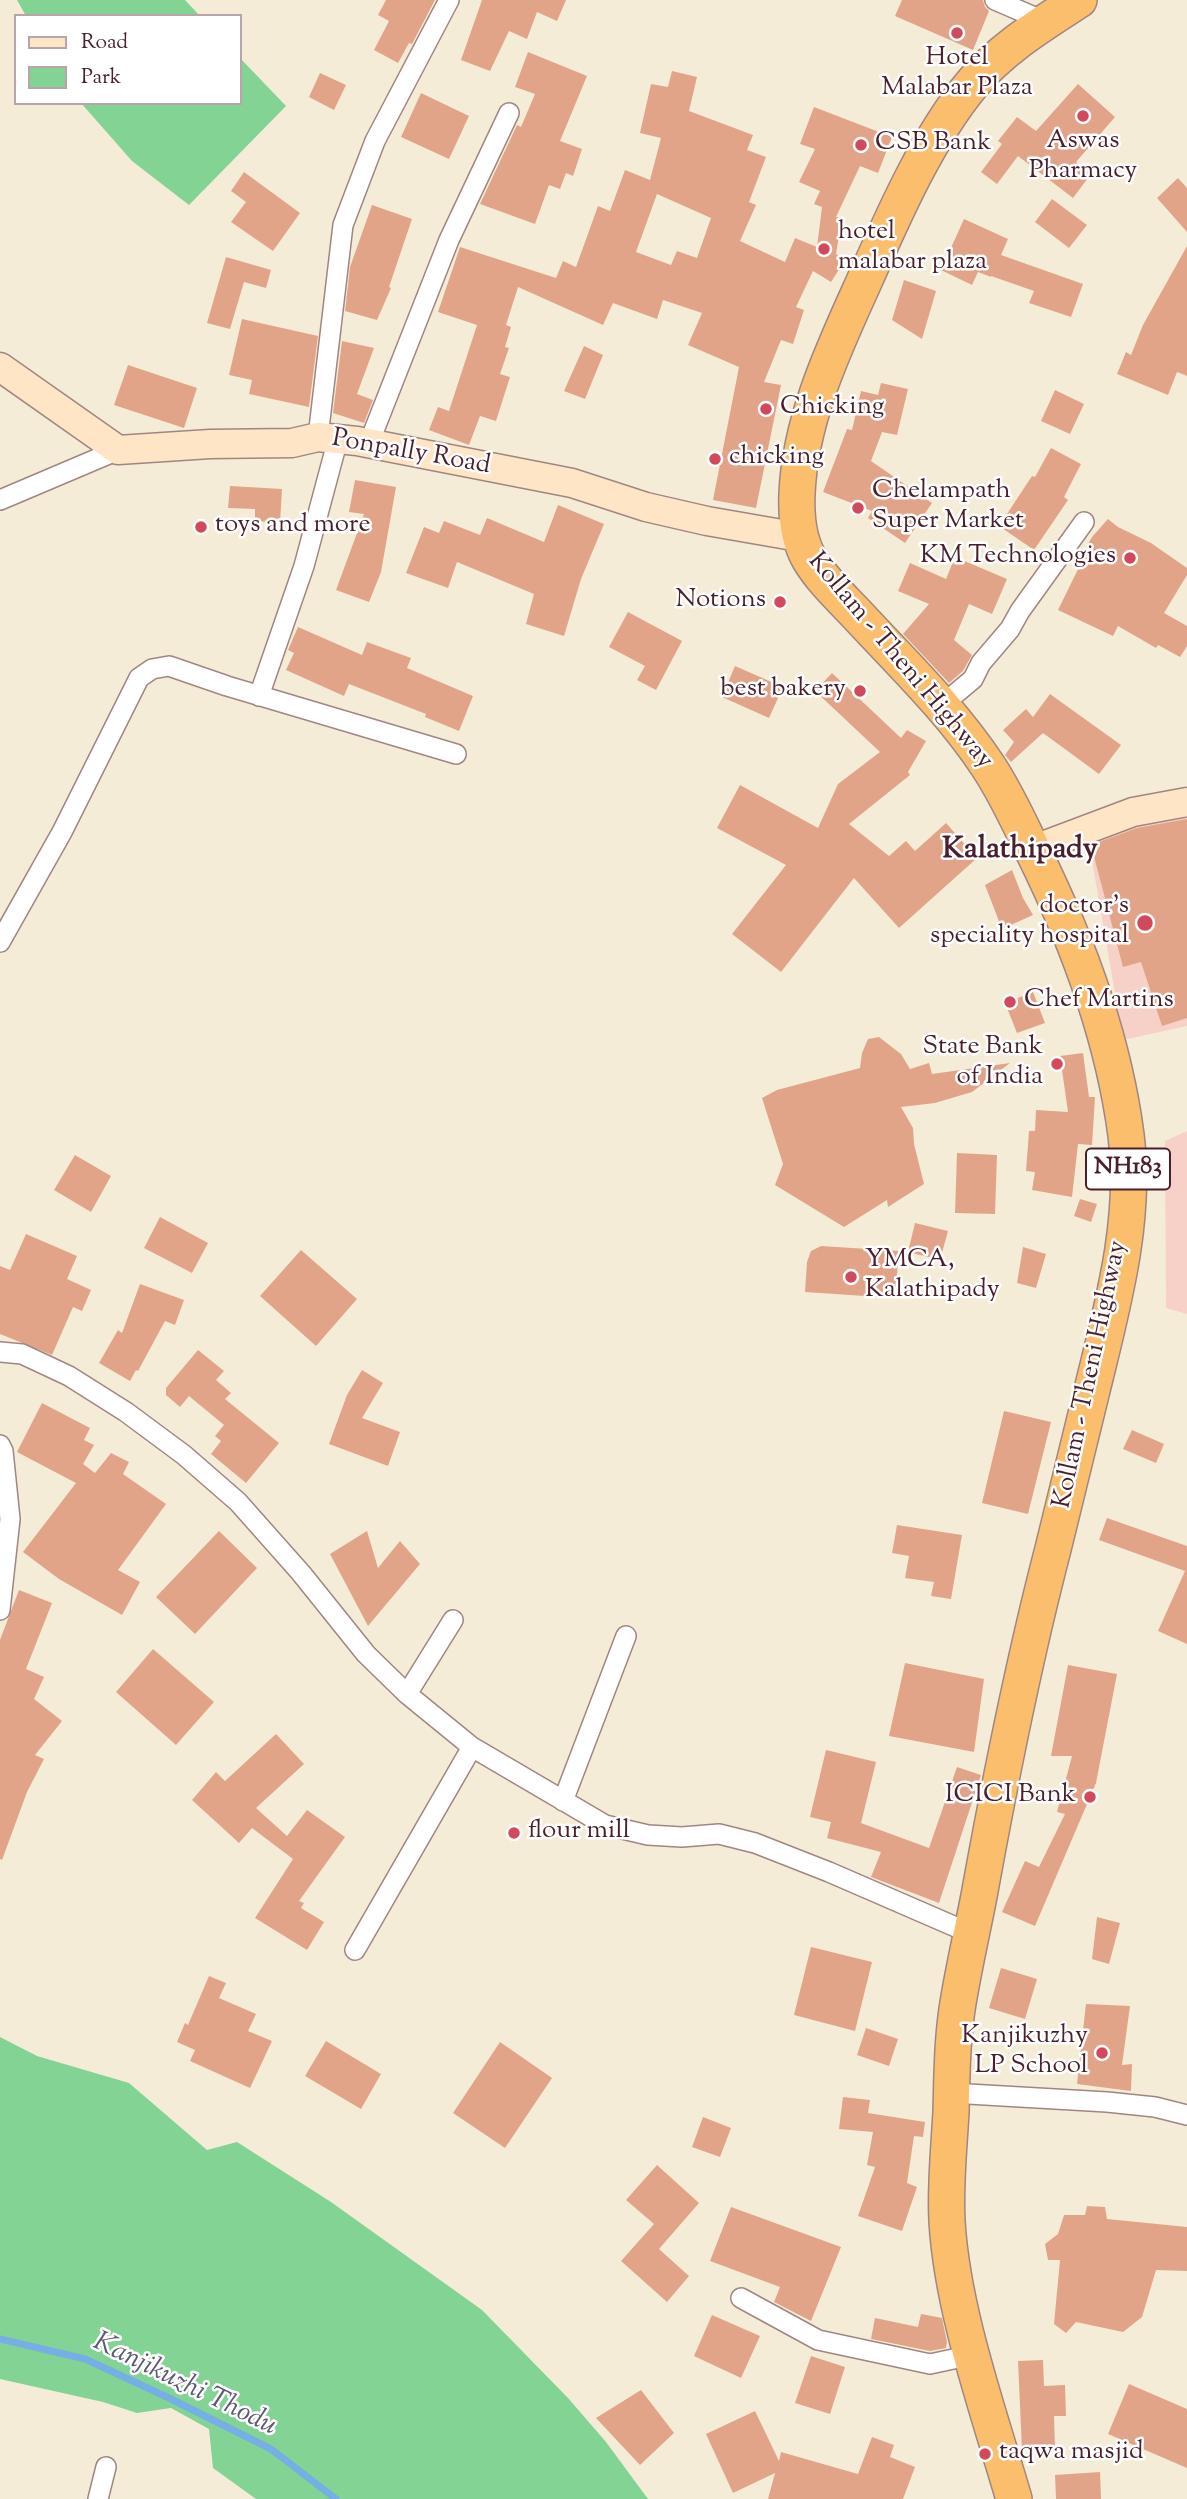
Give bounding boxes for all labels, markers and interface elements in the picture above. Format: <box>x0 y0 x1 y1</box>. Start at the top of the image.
legend <box>14 14 242 105</box>
marker: Hotel Malabar Plaza <box>949 25 965 41</box>
text: Road <box>81 28 128 58</box>
place label: Hotel Malabar Plaza <box>881 44 1033 106</box>
text: Park <box>81 63 121 93</box>
marker: Aswas Pharmacy <box>1075 108 1091 124</box>
place label: Aswas Pharmacy <box>1029 127 1137 188</box>
place label: CSB Bank <box>875 129 991 161</box>
marker: CSB Bank <box>853 137 869 153</box>
place label: hotel malabar plaza <box>838 218 987 280</box>
marker: hotel malabar plaza <box>816 241 832 257</box>
place label: Chicking <box>780 393 884 425</box>
marker: Chicking <box>758 401 774 417</box>
street label: Ponpally Road <box>329 425 493 483</box>
place label: chicking <box>729 443 824 475</box>
marker: chicking <box>707 451 723 467</box>
place label: Chelampath Super Market <box>872 477 1024 538</box>
marker: Chelampath Super Market <box>850 500 866 516</box>
place label: toys and more <box>215 511 371 543</box>
marker: toys and more <box>193 519 209 535</box>
place label: KM Technologies <box>920 542 1116 574</box>
street label: Kollam - Theni Highway <box>799 547 999 777</box>
marker: KM Technologies <box>1122 550 1138 566</box>
place label: Notions <box>676 586 766 618</box>
marker: Notions <box>772 594 788 610</box>
place label: best bakery <box>720 675 846 707</box>
marker: best bakery <box>852 683 868 699</box>
district label: Kalathipady <box>942 834 1098 870</box>
place label: doctor's speciality hospital <box>930 892 1129 954</box>
marker: doctor's speciality hospital <box>1135 913 1155 933</box>
place label: Chef Martins <box>1024 986 1174 1018</box>
marker: Chef Martins <box>1002 994 1018 1010</box>
place label: State Bank of India <box>922 1033 1043 1094</box>
marker: State Bank of India <box>1049 1056 1065 1072</box>
road number: NH183 <box>1086 1148 1170 1190</box>
street label: Kollam - Theni Highway <box>1048 1238 1136 1512</box>
place label: YMCA, Kalathipady <box>865 1246 1000 1308</box>
marker: YMCA, Kalathipady <box>843 1269 859 1285</box>
place label: ICICI Bank <box>945 1781 1076 1813</box>
marker: ICICI Bank <box>1082 1789 1098 1805</box>
place label: flour mill <box>528 1817 630 1849</box>
marker: flour mill <box>506 1825 522 1841</box>
place label: Kanjikuzhy LP School <box>961 2022 1088 2084</box>
marker: Kanjikuzhy LP School <box>1094 2045 1110 2061</box>
water label: Kanjikuzhi Thodu <box>87 2327 281 2445</box>
place label: taqwa masjid <box>999 2438 1144 2470</box>
marker: taqwa masjid <box>977 2446 993 2462</box>

